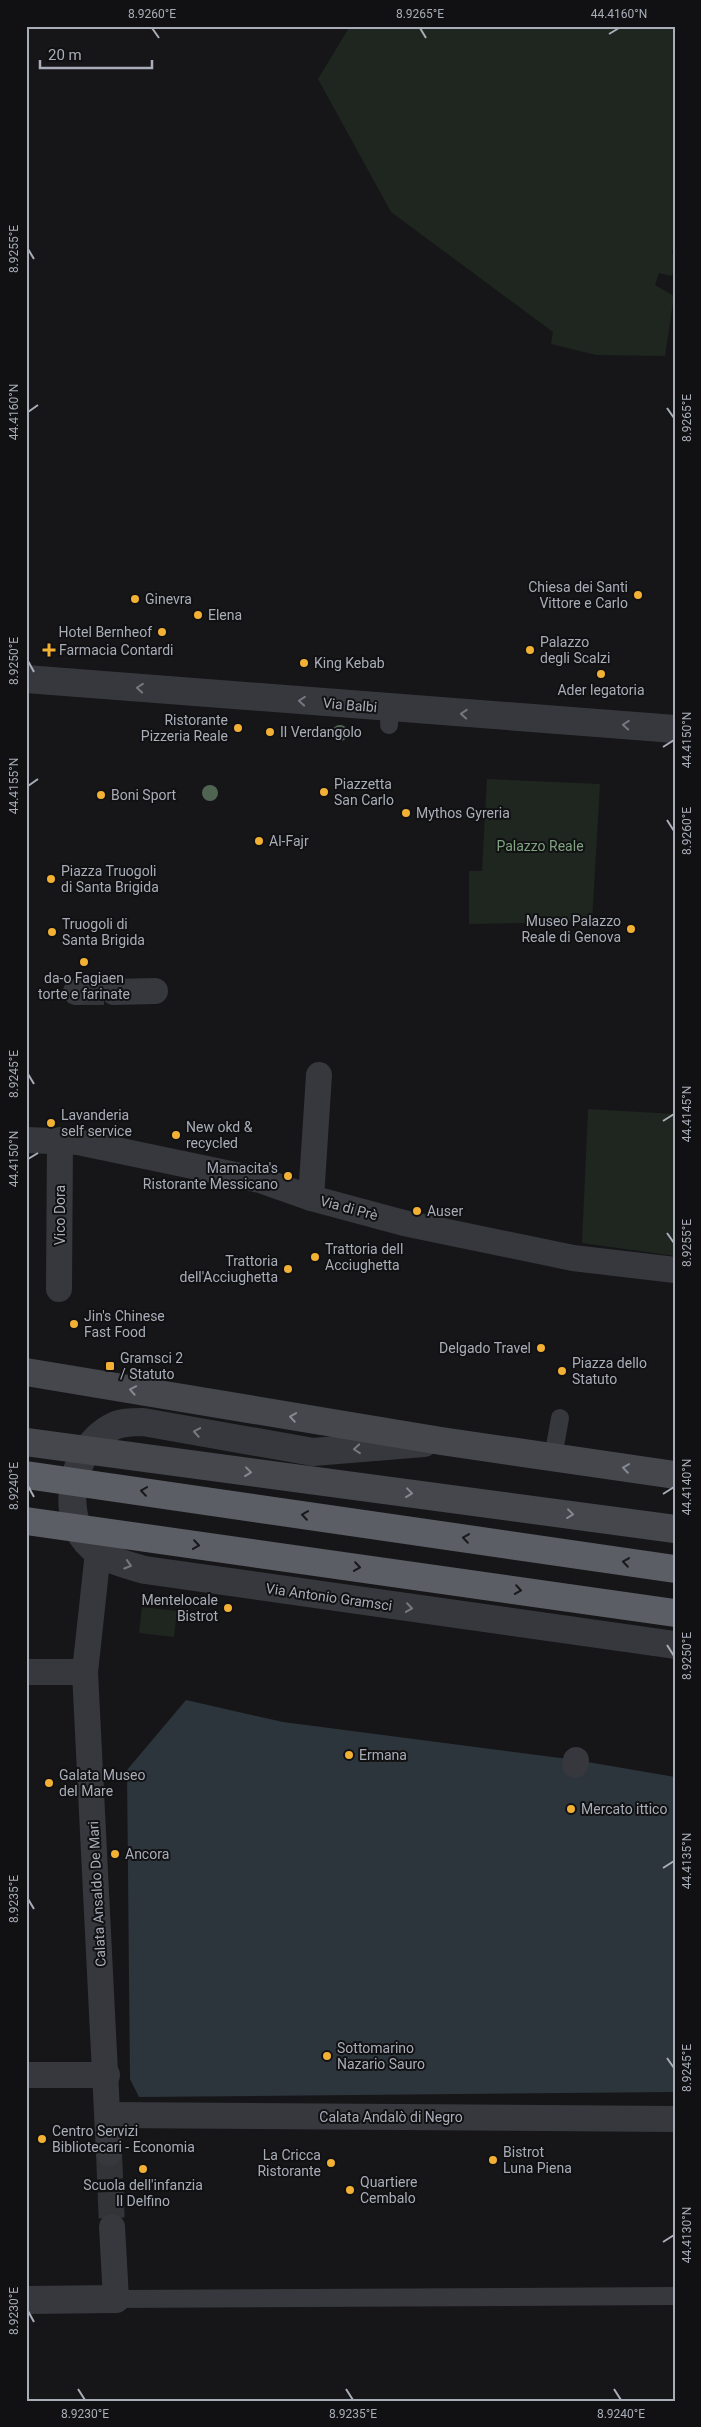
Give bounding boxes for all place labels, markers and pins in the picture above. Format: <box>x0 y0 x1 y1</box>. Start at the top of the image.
place label: Chiesa dei Santi Vittore e Carlo <box>528 579 628 611</box>
marker: Chiesa dei Santi Vittore e Carlo <box>632 589 644 601</box>
place label: Ginevra <box>145 591 192 607</box>
marker: Ginevra <box>129 593 141 605</box>
place label: Elena <box>208 607 242 623</box>
marker: Elena <box>192 609 204 621</box>
place label: Hotel Bernheof <box>59 624 152 640</box>
marker: Hotel Bernheof <box>156 626 168 638</box>
place label: Palazzo degli Scalzi <box>540 634 610 666</box>
place label: Farmacia Contardi <box>59 642 174 658</box>
marker: Farmacia Contardi <box>43 644 55 656</box>
marker: Palazzo degli Scalzi <box>524 644 536 656</box>
place label: King Kebab <box>314 655 385 671</box>
marker: King Kebab <box>298 657 310 669</box>
marker: Ader legatoria <box>595 668 607 680</box>
place label: Ader legatoria <box>557 682 645 698</box>
place label: Ristorante Pizzeria Reale <box>141 712 228 744</box>
marker: Ristorante Pizzeria Reale <box>232 722 244 734</box>
place label: Il Verdangolo <box>280 724 362 740</box>
marker: Il Verdangolo <box>264 726 276 738</box>
place label: Piazzetta San Carlo <box>334 776 394 808</box>
marker: Piazzetta San Carlo <box>318 786 330 798</box>
place label: Boni Sport <box>111 787 177 803</box>
marker: Boni Sport <box>95 789 107 801</box>
place label: Mythos Gyreria <box>416 805 510 821</box>
marker: Mythos Gyreria <box>400 807 412 819</box>
place label: Al-Fajr <box>269 833 309 849</box>
marker: Al-Fajr <box>253 835 265 847</box>
place label: Piazza Truogoli di Santa Brigida <box>61 863 159 895</box>
marker: Piazza Truogoli di Santa Brigida <box>45 873 57 885</box>
place label: Museo Palazzo Reale di Genova <box>521 913 621 945</box>
place label: Truogoli di Santa Brigida <box>62 916 145 948</box>
marker: Museo Palazzo Reale di Genova <box>625 923 637 935</box>
marker: Truogoli di Santa Brigida <box>46 926 58 938</box>
marker: da-o Fagiaen torte e farinate <box>78 956 90 968</box>
place label: da-o Fagiaen torte e farinate <box>38 970 130 1002</box>
place label: Lavanderia self service <box>61 1107 132 1139</box>
marker: Lavanderia self service <box>45 1117 57 1129</box>
place label: New okd & recycled <box>186 1119 253 1151</box>
marker: New okd & recycled <box>170 1129 182 1141</box>
place label: Mamacita's Ristorante Messicano <box>143 1160 278 1192</box>
marker: Mamacita's Ristorante Messicano <box>282 1170 294 1182</box>
place label: Auser <box>427 1203 463 1219</box>
marker: Auser <box>411 1205 423 1217</box>
place label: Trattoria dell Acciughetta <box>325 1241 403 1273</box>
marker: Trattoria dell Acciughetta <box>309 1251 321 1263</box>
place label: Trattoria dell'Acciughetta <box>180 1253 278 1285</box>
marker: Trattoria dell'Acciughetta <box>282 1263 294 1275</box>
place label: Jin's Chinese Fast Food <box>84 1308 165 1340</box>
marker: Jin's Chinese Fast Food <box>68 1318 80 1330</box>
place label: Delgado Travel <box>439 1340 531 1356</box>
marker: Delgado Travel <box>535 1342 547 1354</box>
place label: Gramsci 2 / Statuto <box>120 1350 183 1382</box>
place label: Piazza dello Statuto <box>572 1355 647 1387</box>
marker: Gramsci 2 / Statuto <box>104 1360 116 1372</box>
marker: Piazza dello Statuto <box>556 1365 568 1377</box>
place label: Mentelocale Bistrot <box>141 1592 218 1624</box>
marker: Mentelocale Bistrot <box>222 1602 234 1614</box>
place label: Ermana <box>359 1747 407 1763</box>
marker: Ermana <box>343 1749 355 1761</box>
place label: Galata Museo del Mare <box>59 1767 145 1799</box>
marker: Galata Museo del Mare <box>43 1777 55 1789</box>
place label: Mercato ittico <box>581 1801 667 1817</box>
marker: Mercato ittico <box>565 1803 577 1815</box>
place label: Ancora <box>125 1846 169 1862</box>
marker: Ancora <box>109 1848 121 1860</box>
place label: Sottomarino Nazario Sauro <box>337 2040 425 2072</box>
marker: Sottomarino Nazario Sauro <box>321 2050 333 2062</box>
place label: Centro Servizi Bibliotecari - Economia <box>52 2123 195 2155</box>
marker: Centro Servizi Bibliotecari - Economia <box>36 2133 48 2145</box>
place label: Bistrot Luna Piena <box>503 2144 572 2176</box>
place label: La Cricca Ristorante <box>257 2147 321 2179</box>
marker: Bistrot Luna Piena <box>487 2154 499 2166</box>
marker: La Cricca Ristorante <box>325 2157 337 2169</box>
marker: Scuola dell'infanzia Il Delfino <box>137 2163 149 2175</box>
place label: Quartiere Cembalo <box>360 2174 418 2206</box>
place label: Scuola dell'infanzia Il Delfino <box>83 2177 203 2209</box>
marker: Quartiere Cembalo <box>344 2184 356 2196</box>

